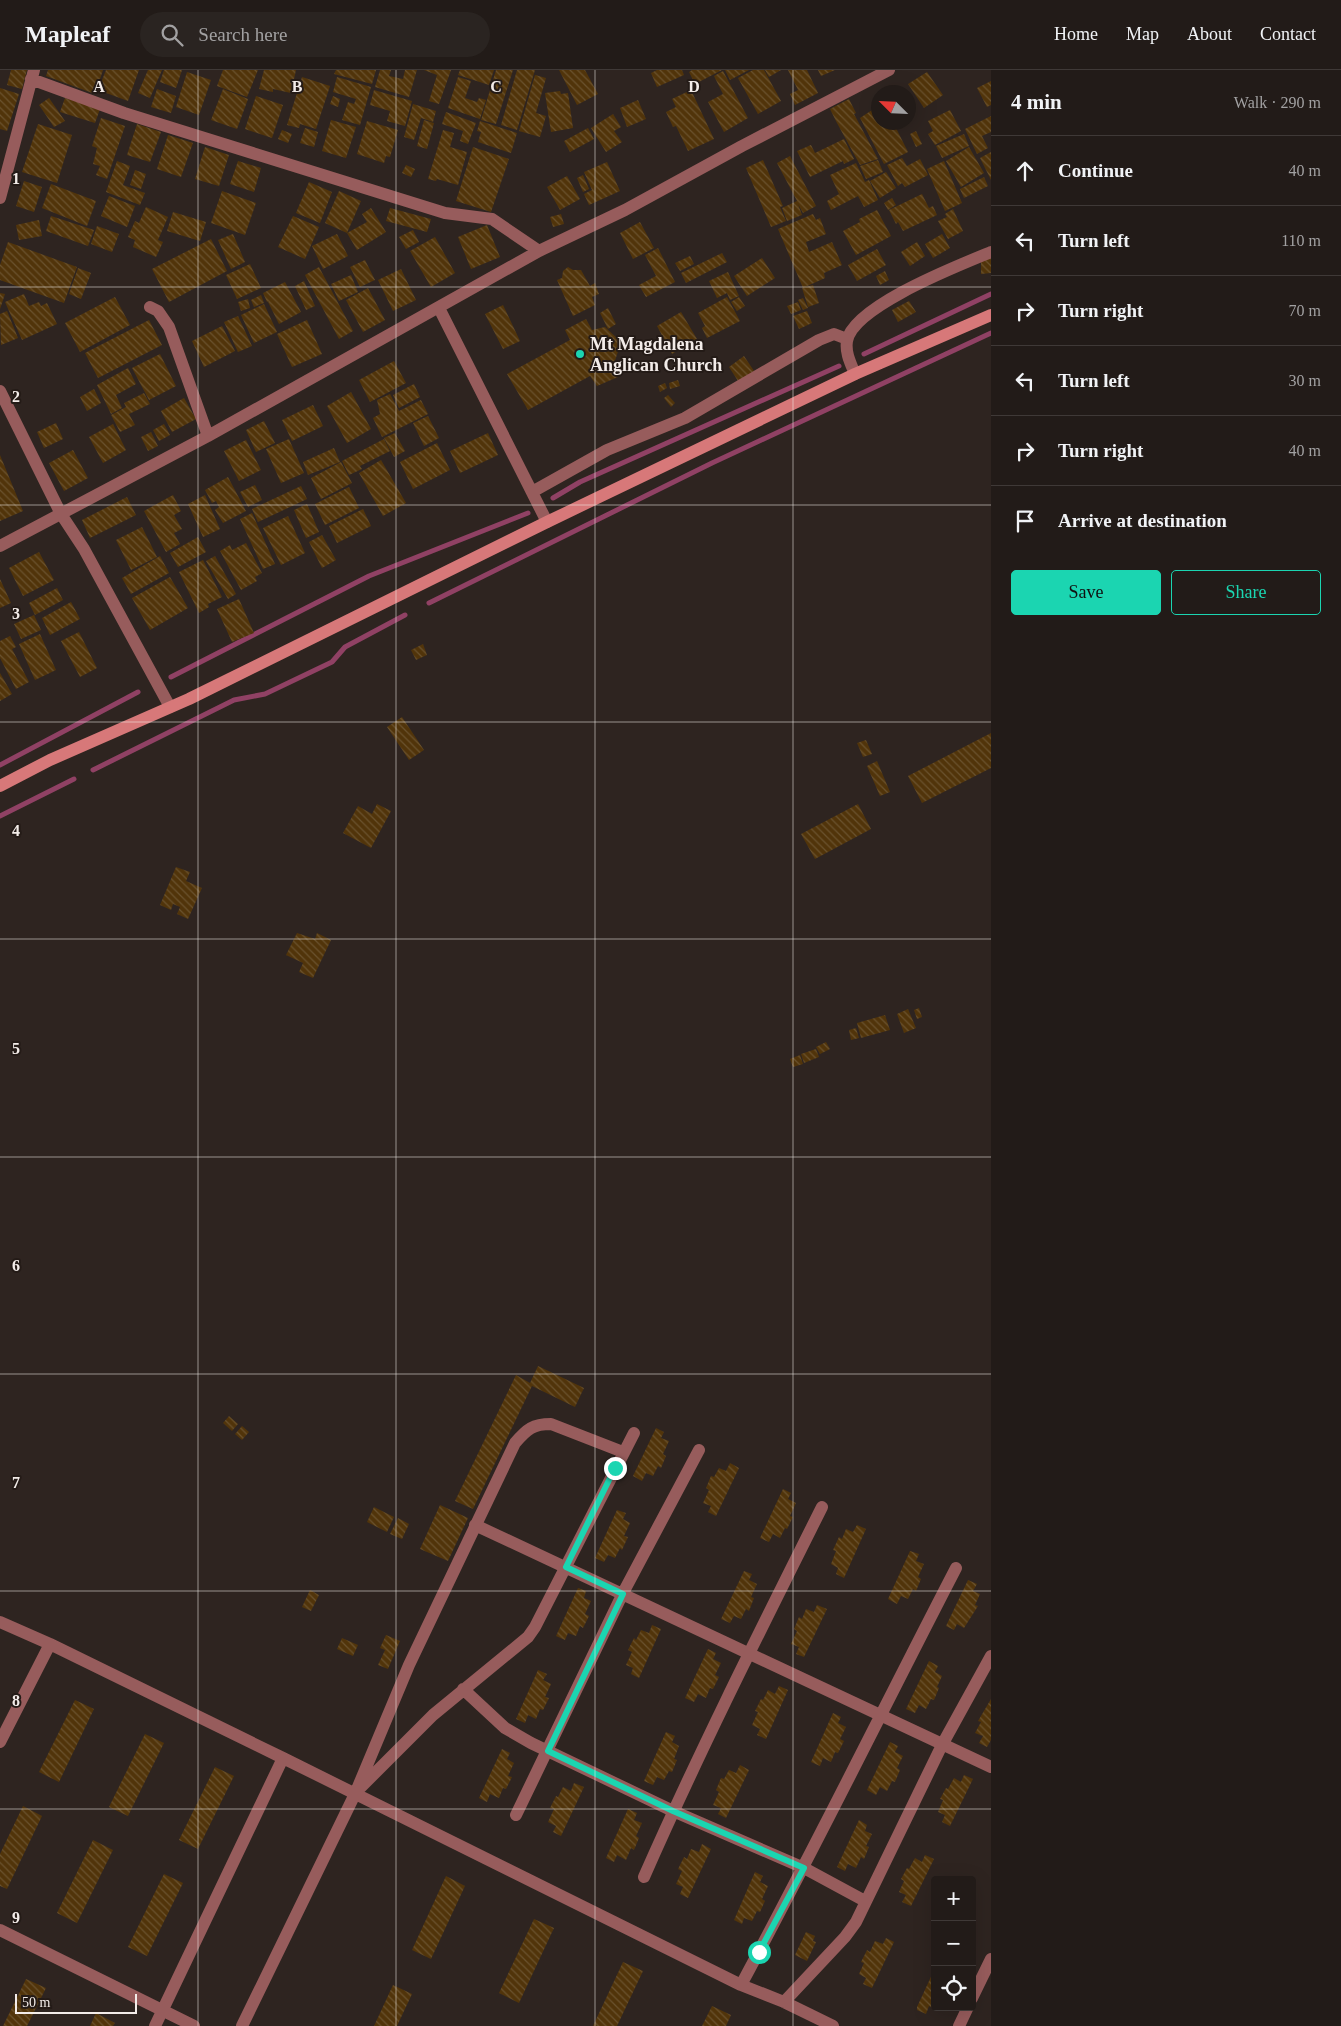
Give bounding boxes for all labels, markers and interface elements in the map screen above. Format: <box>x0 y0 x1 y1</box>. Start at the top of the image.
search box <box>140 12 490 57</box>
text: Mapleaf <box>25 21 110 47</box>
icon: search <box>158 21 186 49</box>
text: Search here <box>198 24 287 45</box>
text: Home <box>1054 24 1098 44</box>
text: Map <box>1126 24 1159 44</box>
text: About <box>1187 24 1232 44</box>
text: Contact <box>1260 24 1316 44</box>
text: A <box>93 78 105 95</box>
text: B <box>292 78 303 95</box>
text: C <box>490 78 502 95</box>
text: D <box>688 78 700 95</box>
north arrow <box>871 85 916 130</box>
text: 4 min <box>1011 90 1062 114</box>
text: Walk · 290 m <box>1234 94 1321 111</box>
icon: ahead <box>1011 157 1039 185</box>
text: Continue <box>1058 160 1133 181</box>
text: 40 m <box>1289 162 1321 179</box>
text: 1 <box>12 170 20 187</box>
icon: left <box>1011 227 1039 255</box>
text: Turn left <box>1058 230 1130 251</box>
text: 110 m <box>1281 232 1321 249</box>
icon: right <box>1011 297 1039 325</box>
text: Turn right <box>1058 300 1143 321</box>
text: 70 m <box>1289 302 1321 319</box>
place label: Mt Magdalena Anglican Church <box>590 334 722 375</box>
marker: Mt Magdalena Anglican Church <box>574 348 586 360</box>
icon: left <box>1011 367 1039 395</box>
text: Turn left <box>1058 370 1130 391</box>
text: 30 m <box>1289 372 1321 389</box>
text: 2 <box>12 388 20 405</box>
icon: right <box>1011 437 1039 465</box>
text: Turn right <box>1058 440 1143 461</box>
text: 40 m <box>1289 442 1321 459</box>
icon: arrive <box>1011 507 1039 535</box>
text: Arrive at destination <box>1058 510 1227 531</box>
button: Save <box>1011 570 1161 615</box>
button: Share <box>1171 570 1321 615</box>
text: 3 <box>12 605 20 622</box>
text: 4 <box>12 822 20 839</box>
text: 5 <box>12 1040 20 1057</box>
text: 6 <box>12 1257 20 1274</box>
route end <box>604 1457 627 1480</box>
text: 7 <box>12 1474 20 1491</box>
text: 8 <box>12 1692 20 1709</box>
map controls <box>931 1876 976 2011</box>
button: + <box>931 1876 976 1921</box>
text: 9 <box>12 1909 20 1926</box>
button: − <box>931 1921 976 1966</box>
route start <box>748 1941 771 1964</box>
button: locate <box>931 1966 976 2011</box>
scale bar <box>15 1991 138 2014</box>
text: 50 m <box>22 1995 50 2010</box>

